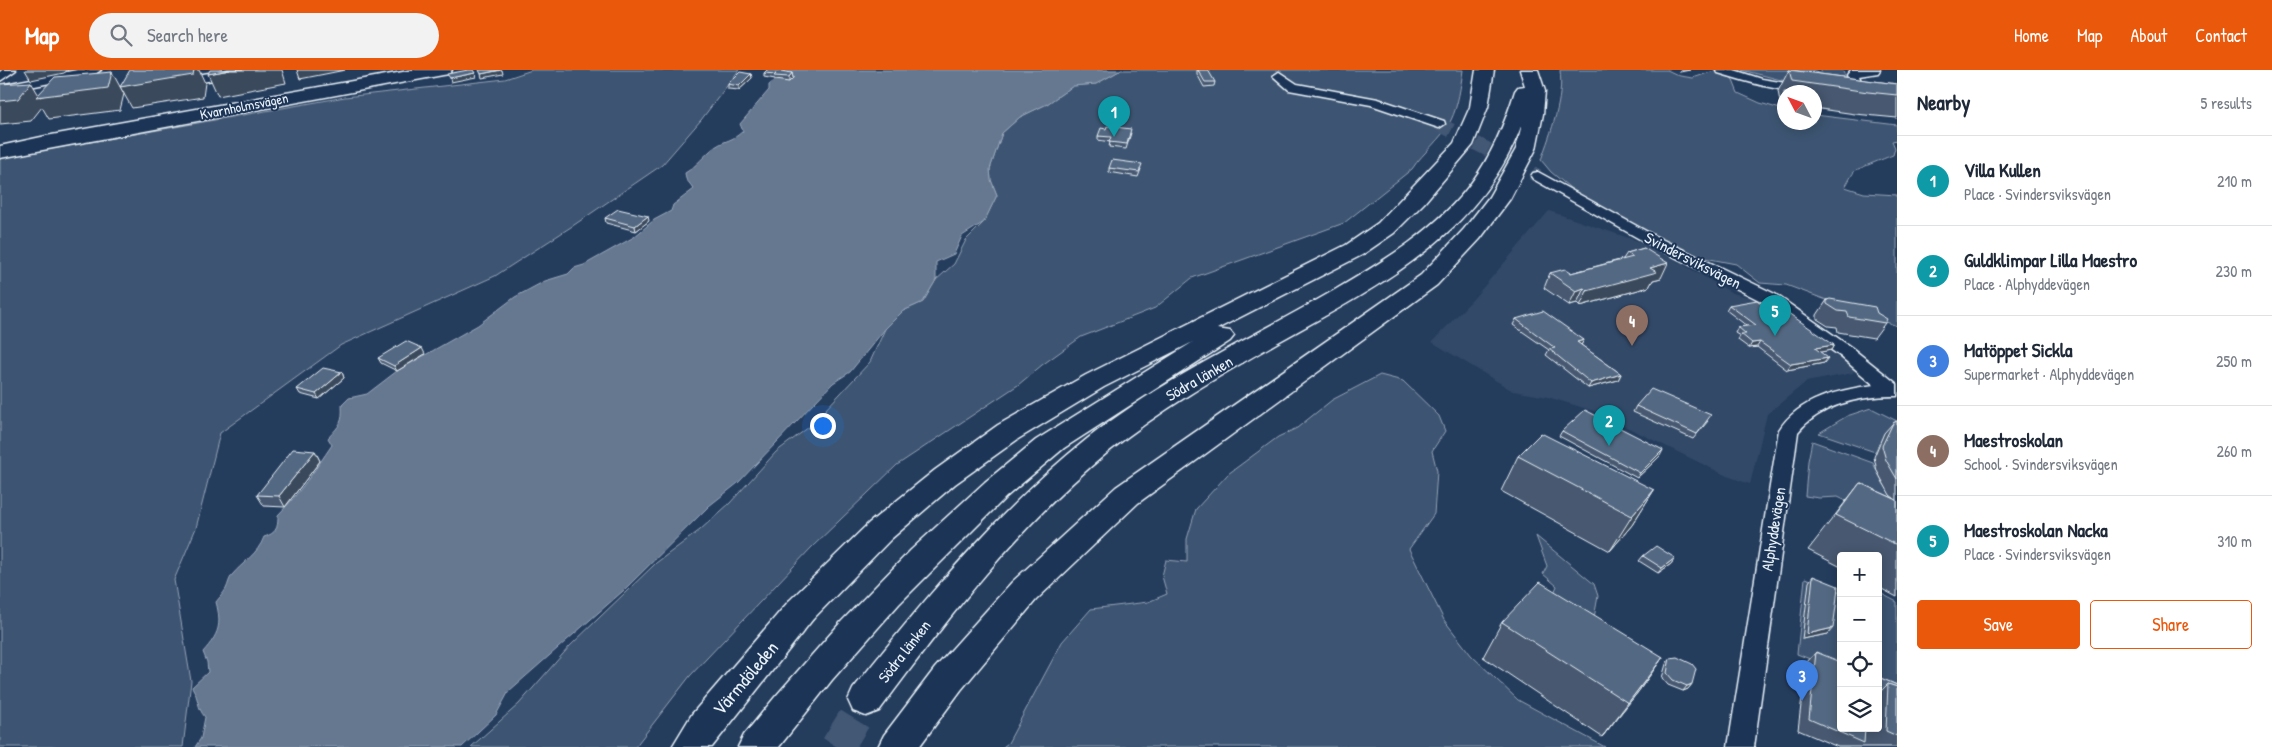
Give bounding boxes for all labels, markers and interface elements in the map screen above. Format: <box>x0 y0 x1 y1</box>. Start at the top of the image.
search box <box>89 13 439 58</box>
text: Map <box>25 19 59 51</box>
icon: search <box>107 21 135 49</box>
text: Search here <box>147 22 228 48</box>
text: Home <box>2014 23 2049 48</box>
text: Map <box>2077 23 2102 48</box>
text: About <box>2130 23 2167 48</box>
text: Contact <box>2195 23 2247 48</box>
north arrow <box>1777 85 1822 130</box>
street label: Kvarnholmsvägen <box>198 88 290 124</box>
text: Nearby <box>1917 88 1970 117</box>
text: 5 results <box>2201 92 2252 114</box>
pin: 1 <box>1098 96 1130 137</box>
text: Villa Kullen <box>1964 157 2041 183</box>
text: 1 <box>1930 170 1936 192</box>
text: 210 m <box>2217 170 2252 192</box>
text: Place · Svindersviksvägen <box>1964 183 2111 205</box>
street label: Svindersviksvägen <box>1641 226 1745 294</box>
text: Guldklimpar Lilla Maestro <box>1964 247 2137 273</box>
text: 2 <box>1929 260 1937 282</box>
text: 230 m <box>2216 260 2252 282</box>
text: Place · Alphyddevägen <box>1964 273 2090 295</box>
pin: 5 <box>1759 295 1791 336</box>
pin: 4 <box>1616 305 1648 346</box>
text: Matöppet Sickla <box>1964 337 2072 363</box>
street label: Södra länken <box>1161 350 1237 406</box>
text: 3 <box>1929 350 1937 372</box>
text: 250 m <box>2216 350 2252 372</box>
text: Supermarket · Alphyddevägen <box>1964 363 2134 385</box>
pin: 2 <box>1593 405 1625 446</box>
your location <box>810 413 836 439</box>
text: Maestroskolan <box>1964 427 2063 453</box>
text: 4 <box>1930 440 1936 462</box>
text: 260 m <box>2216 440 2252 462</box>
text: School · Svindersviksvägen <box>1964 453 2118 475</box>
street label: Alphyddevägen <box>1756 485 1790 573</box>
text: Maestroskolan Nacka <box>1964 517 2108 543</box>
text: 5 <box>1930 530 1936 552</box>
text: 310 m <box>2217 530 2252 552</box>
text: Place · Svindersviksvägen <box>1964 543 2111 565</box>
map controls <box>1837 552 1882 732</box>
button: + <box>1837 552 1882 597</box>
button: − <box>1837 597 1882 642</box>
button: Save <box>1917 600 2080 649</box>
button: Share <box>2090 600 2252 649</box>
street label: Södra länken <box>873 615 935 687</box>
street label: Värmdöleden <box>706 635 784 721</box>
button: locate <box>1837 642 1882 687</box>
pin: 3 <box>1786 660 1818 701</box>
button: layers <box>1837 687 1882 732</box>

